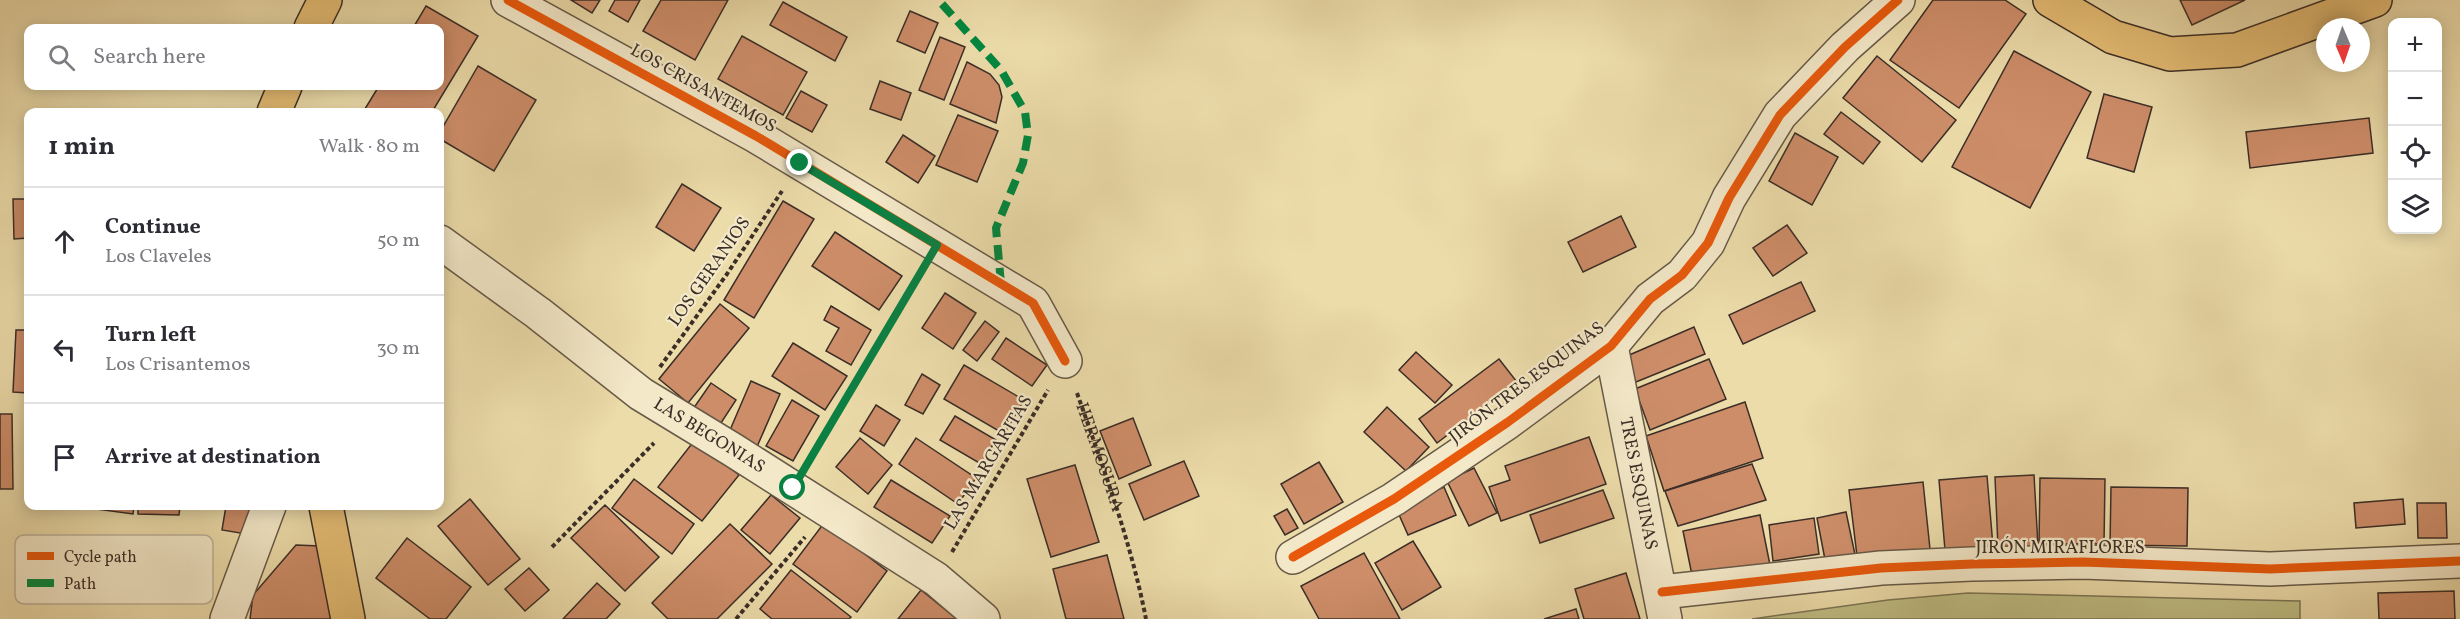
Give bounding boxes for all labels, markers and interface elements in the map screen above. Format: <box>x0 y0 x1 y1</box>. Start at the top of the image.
north arrow <box>2316 18 2370 72</box>
map controls <box>2388 18 2442 234</box>
button: + <box>2388 18 2442 72</box>
search box <box>24 24 444 90</box>
street label: LOS CRISANTEMOS <box>625 38 781 140</box>
icon: search <box>45 41 78 74</box>
text: Search here <box>93 42 206 73</box>
button: − <box>2388 72 2442 126</box>
button: locate <box>2388 126 2442 180</box>
text: 1 min <box>48 129 115 165</box>
text: Walk · 80 m <box>319 133 420 161</box>
route end <box>786 149 812 175</box>
button: layers <box>2388 180 2442 234</box>
text: Continue <box>105 212 201 243</box>
street label: LOS GERANIOS <box>663 212 757 332</box>
icon: ahead <box>48 225 81 258</box>
text: 50 m <box>377 227 420 255</box>
text: Los Claveles <box>105 243 212 271</box>
street label: JIRÓN TRES ESQUINAS <box>1444 316 1610 450</box>
text: Turn left <box>105 320 196 351</box>
icon: left <box>48 333 81 366</box>
text: 30 m <box>376 335 420 363</box>
text: Los Crisantemos <box>105 351 251 379</box>
street label: LAS MARGARITAS <box>939 391 1039 535</box>
street label: LAS BEGONIAS <box>649 392 770 480</box>
street label: HERMOSURA <box>1069 399 1130 515</box>
street label: TRES ESQUINAS <box>1613 415 1664 552</box>
icon: arrive <box>48 441 81 474</box>
text: Arrive at destination <box>105 442 321 473</box>
route start <box>779 474 805 500</box>
legend <box>15 535 213 604</box>
street label: JIRÓN MIRAFLORES <box>1975 536 2145 561</box>
text: Cycle path <box>64 547 137 569</box>
text: Path <box>64 574 96 596</box>

